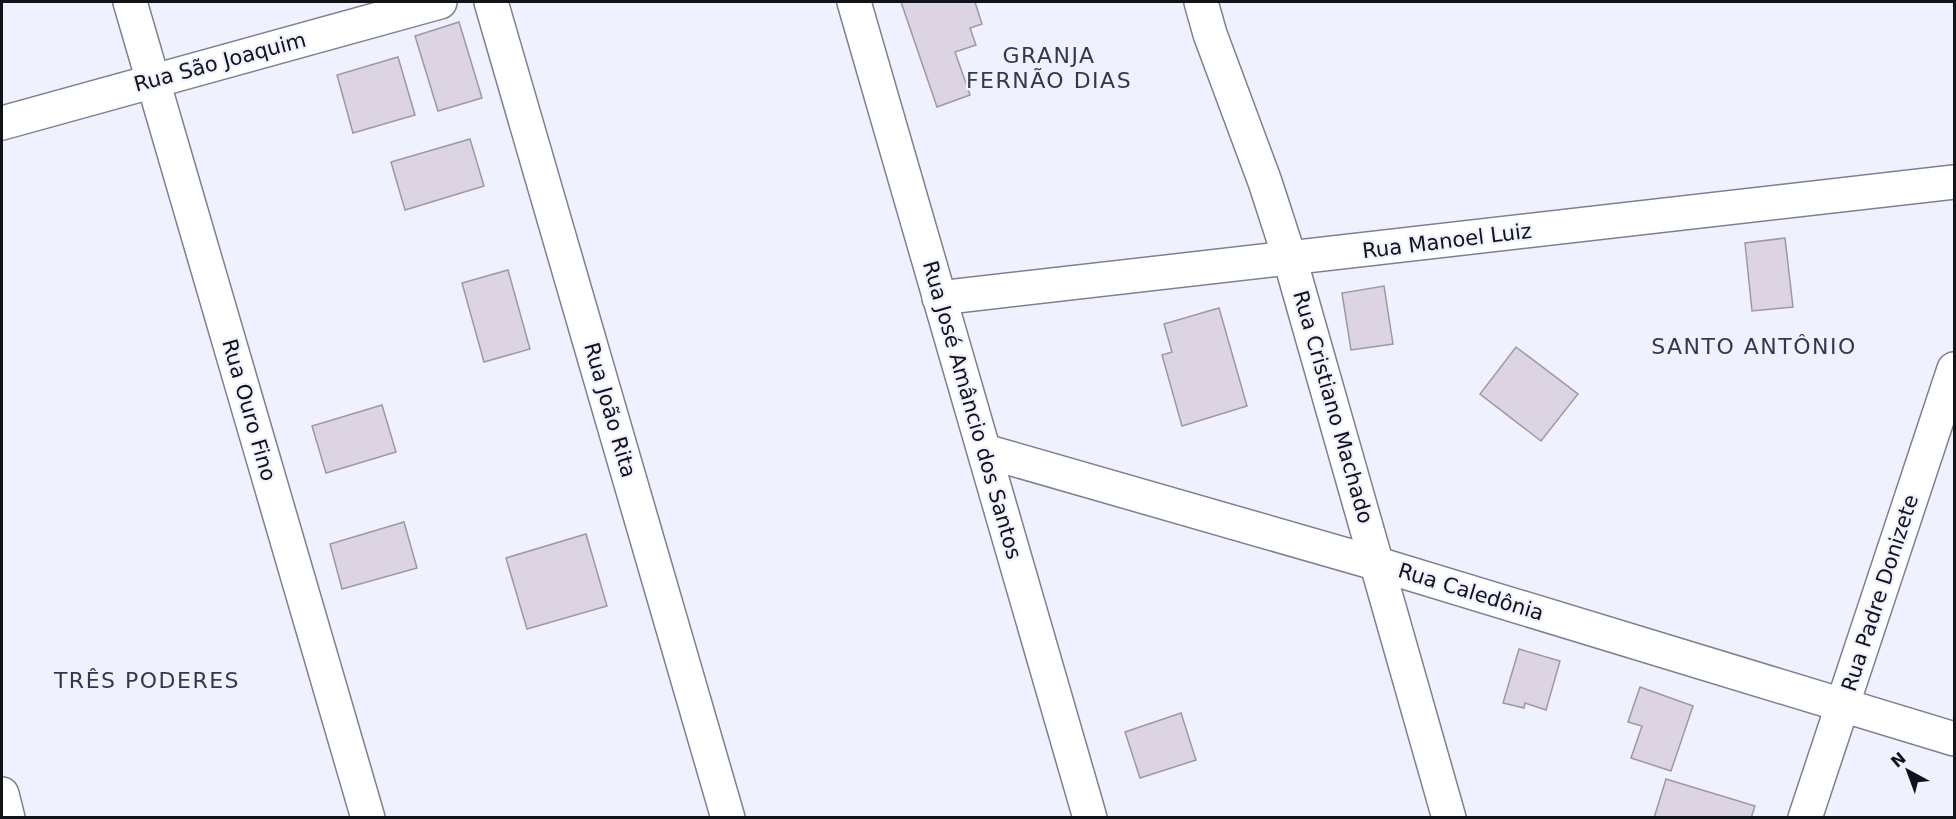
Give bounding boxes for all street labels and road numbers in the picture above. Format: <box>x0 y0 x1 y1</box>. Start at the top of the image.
street label: Rua São Joaquim <box>131 27 309 97</box>
street label: Rua Manoel Luiz <box>1361 219 1533 263</box>
street label: Rua José Amâncio dos Santos <box>918 258 1026 562</box>
street label: Rua Cristiano Machado <box>1288 288 1378 526</box>
street label: Rua Ouro Fino <box>217 336 281 484</box>
street label: Rua João Rita <box>579 340 641 480</box>
street label: Rua Padre Donizete <box>1837 492 1923 694</box>
street label: Rua Caledônia <box>1395 558 1547 626</box>

